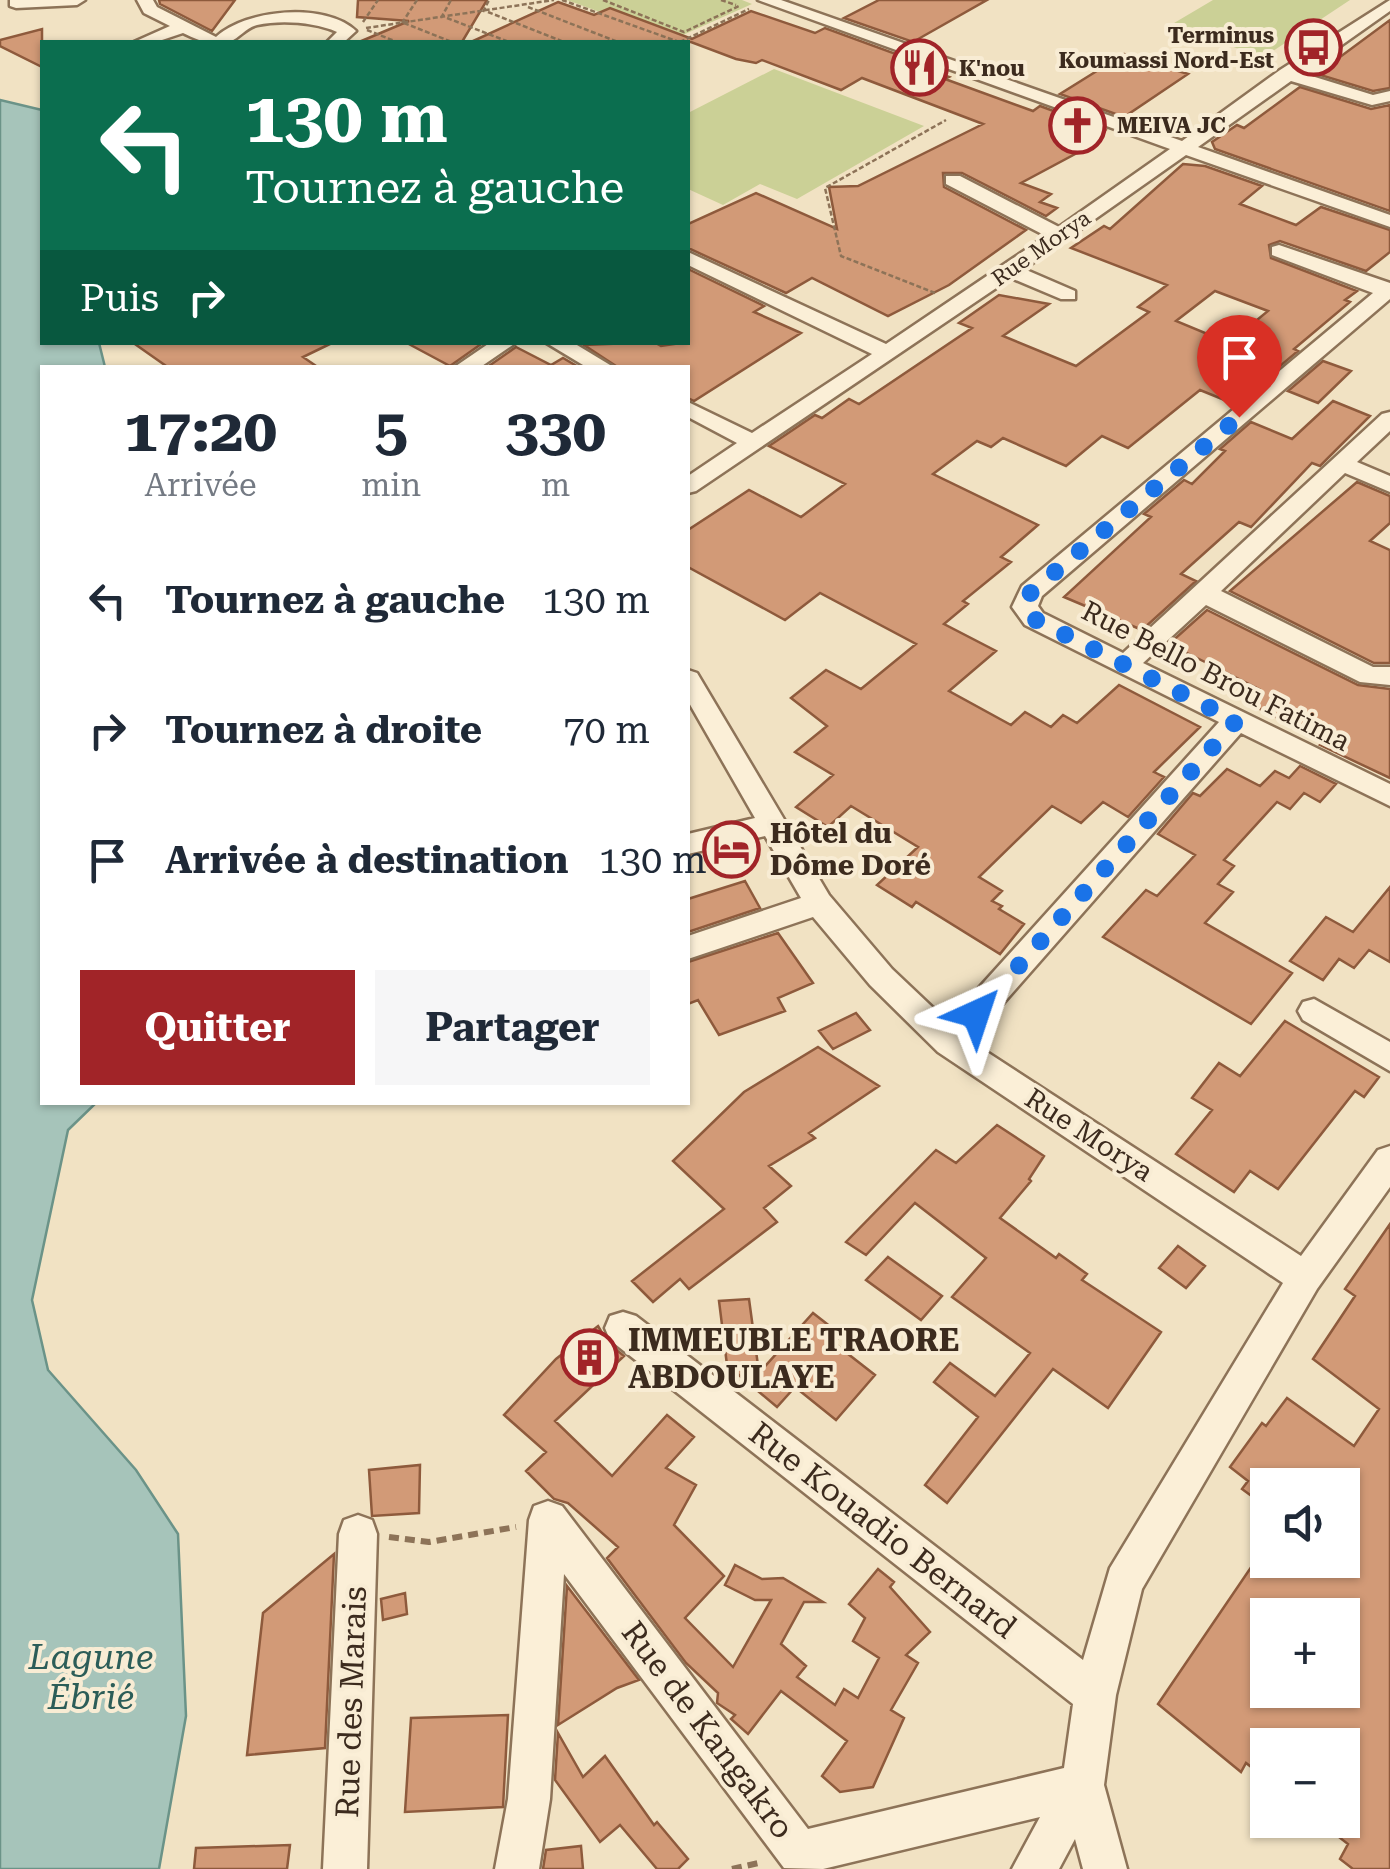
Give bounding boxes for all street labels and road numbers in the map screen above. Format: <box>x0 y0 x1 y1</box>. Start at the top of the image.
street label: Rue Morya <box>987 205 1095 291</box>
street label: Rue Bello Brou Fatima <box>1076 594 1356 758</box>
street label: Rue Morya <box>1019 1081 1159 1189</box>
street label: Rue Kouadio Bernard <box>742 1414 1024 1646</box>
street label: Rue des Marais <box>328 1585 374 1819</box>
street label: Rue de Kangakro <box>614 1614 802 1846</box>

